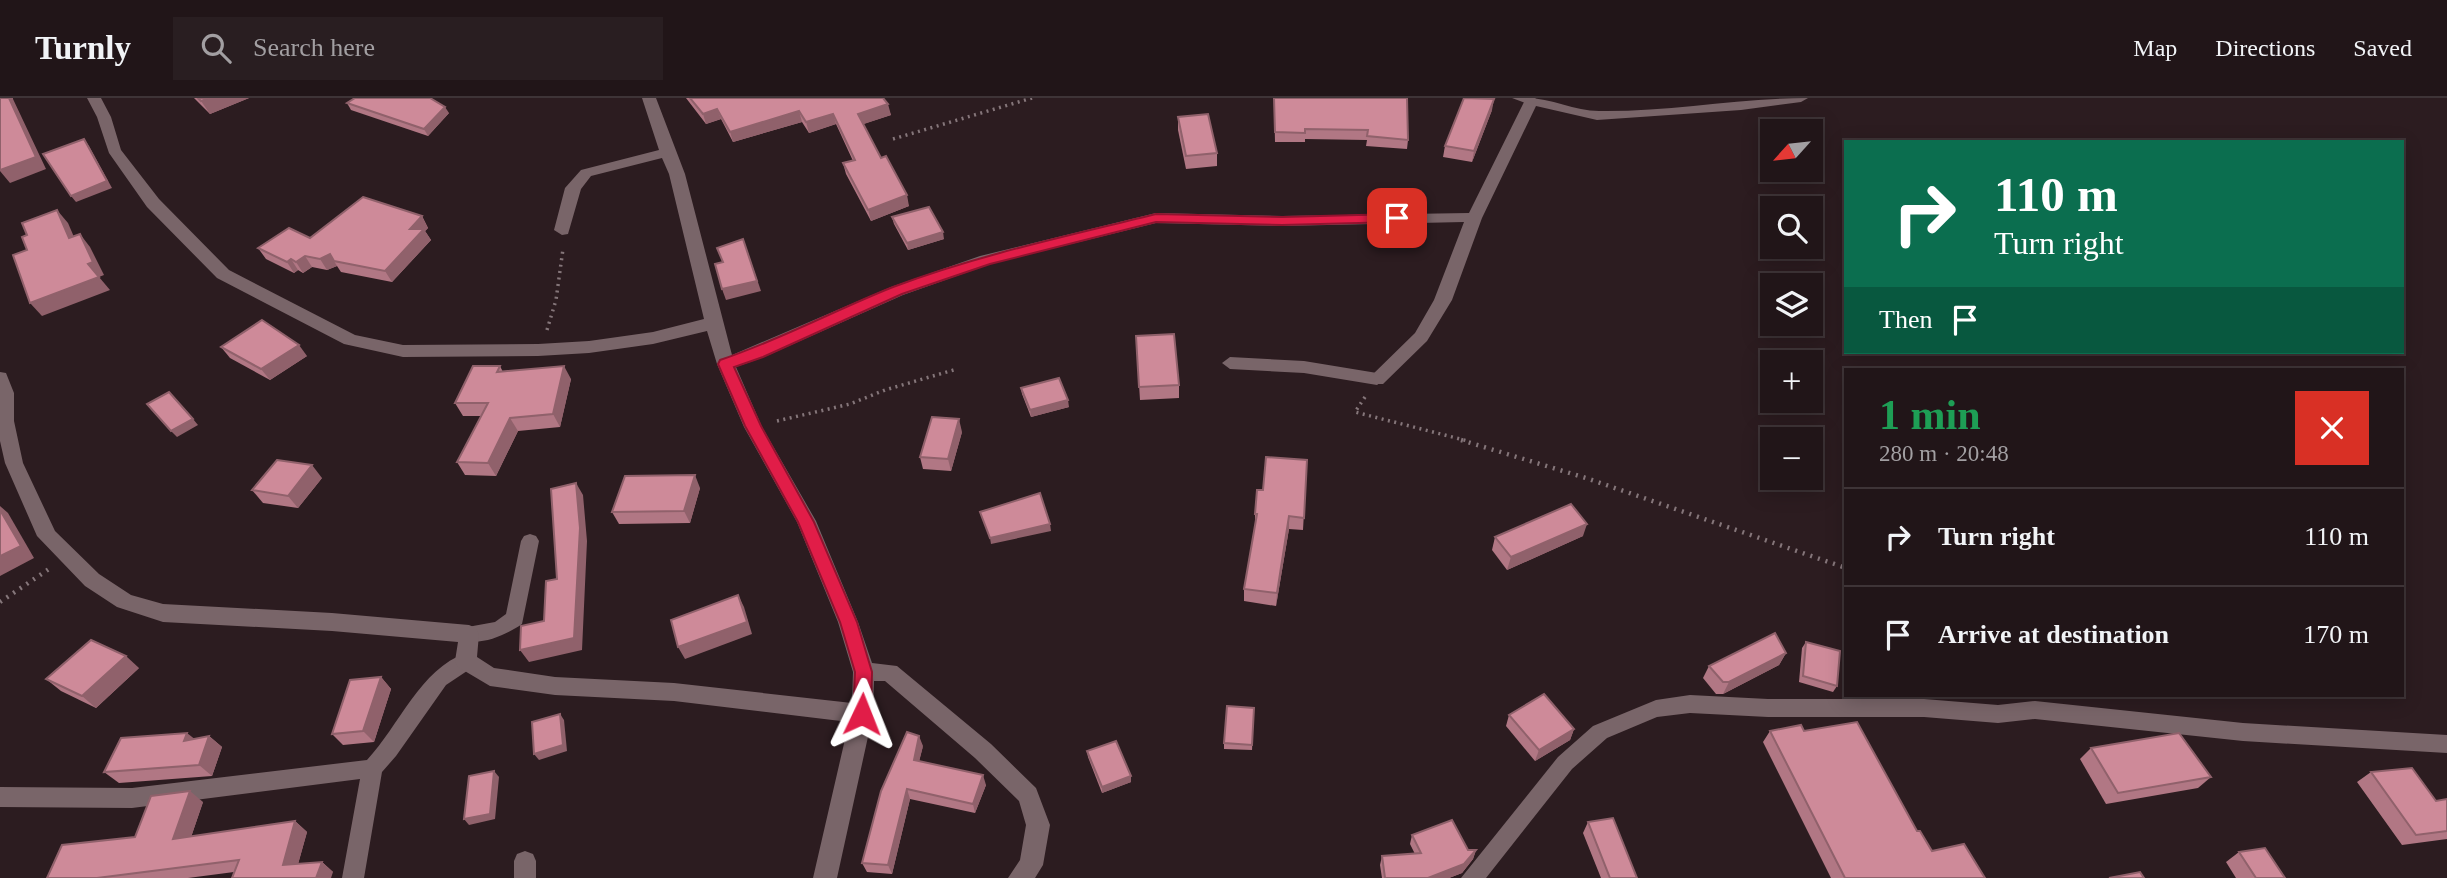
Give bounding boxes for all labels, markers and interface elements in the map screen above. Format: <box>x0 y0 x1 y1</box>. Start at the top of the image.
search box <box>173 17 663 80</box>
icon: search <box>197 29 235 67</box>
text: Turnly <box>35 30 131 66</box>
text: Search here <box>253 33 375 62</box>
text: Map <box>2133 35 2177 61</box>
text: Directions <box>2215 35 2315 61</box>
text: Saved <box>2353 35 2412 61</box>
north arrow <box>1760 119 1824 182</box>
map controls <box>1760 119 1823 490</box>
text: 110 m <box>1994 167 2118 222</box>
icon: right <box>1879 168 1970 259</box>
pin <box>1367 188 1427 248</box>
button: search <box>1760 196 1823 259</box>
icon: arrive <box>1378 199 1416 237</box>
text: Turn right <box>1994 225 2124 261</box>
button: layers <box>1760 273 1823 336</box>
icon: arrive <box>1946 301 1984 339</box>
text: Then <box>1879 305 1932 334</box>
button: + <box>1760 350 1823 413</box>
button: close <box>2295 391 2369 465</box>
text: 1 min <box>1879 392 1981 438</box>
button: − <box>1760 427 1823 490</box>
text: 280 m · 20:48 <box>1879 441 2009 466</box>
icon: right <box>1879 518 1917 556</box>
text: Turn right <box>1938 522 2055 551</box>
text: 110 m <box>2304 522 2369 551</box>
icon: arrive <box>1879 616 1917 654</box>
text: Arrive at destination <box>1938 620 2169 649</box>
text: 170 m <box>2303 620 2369 649</box>
position arrow <box>825 677 899 751</box>

